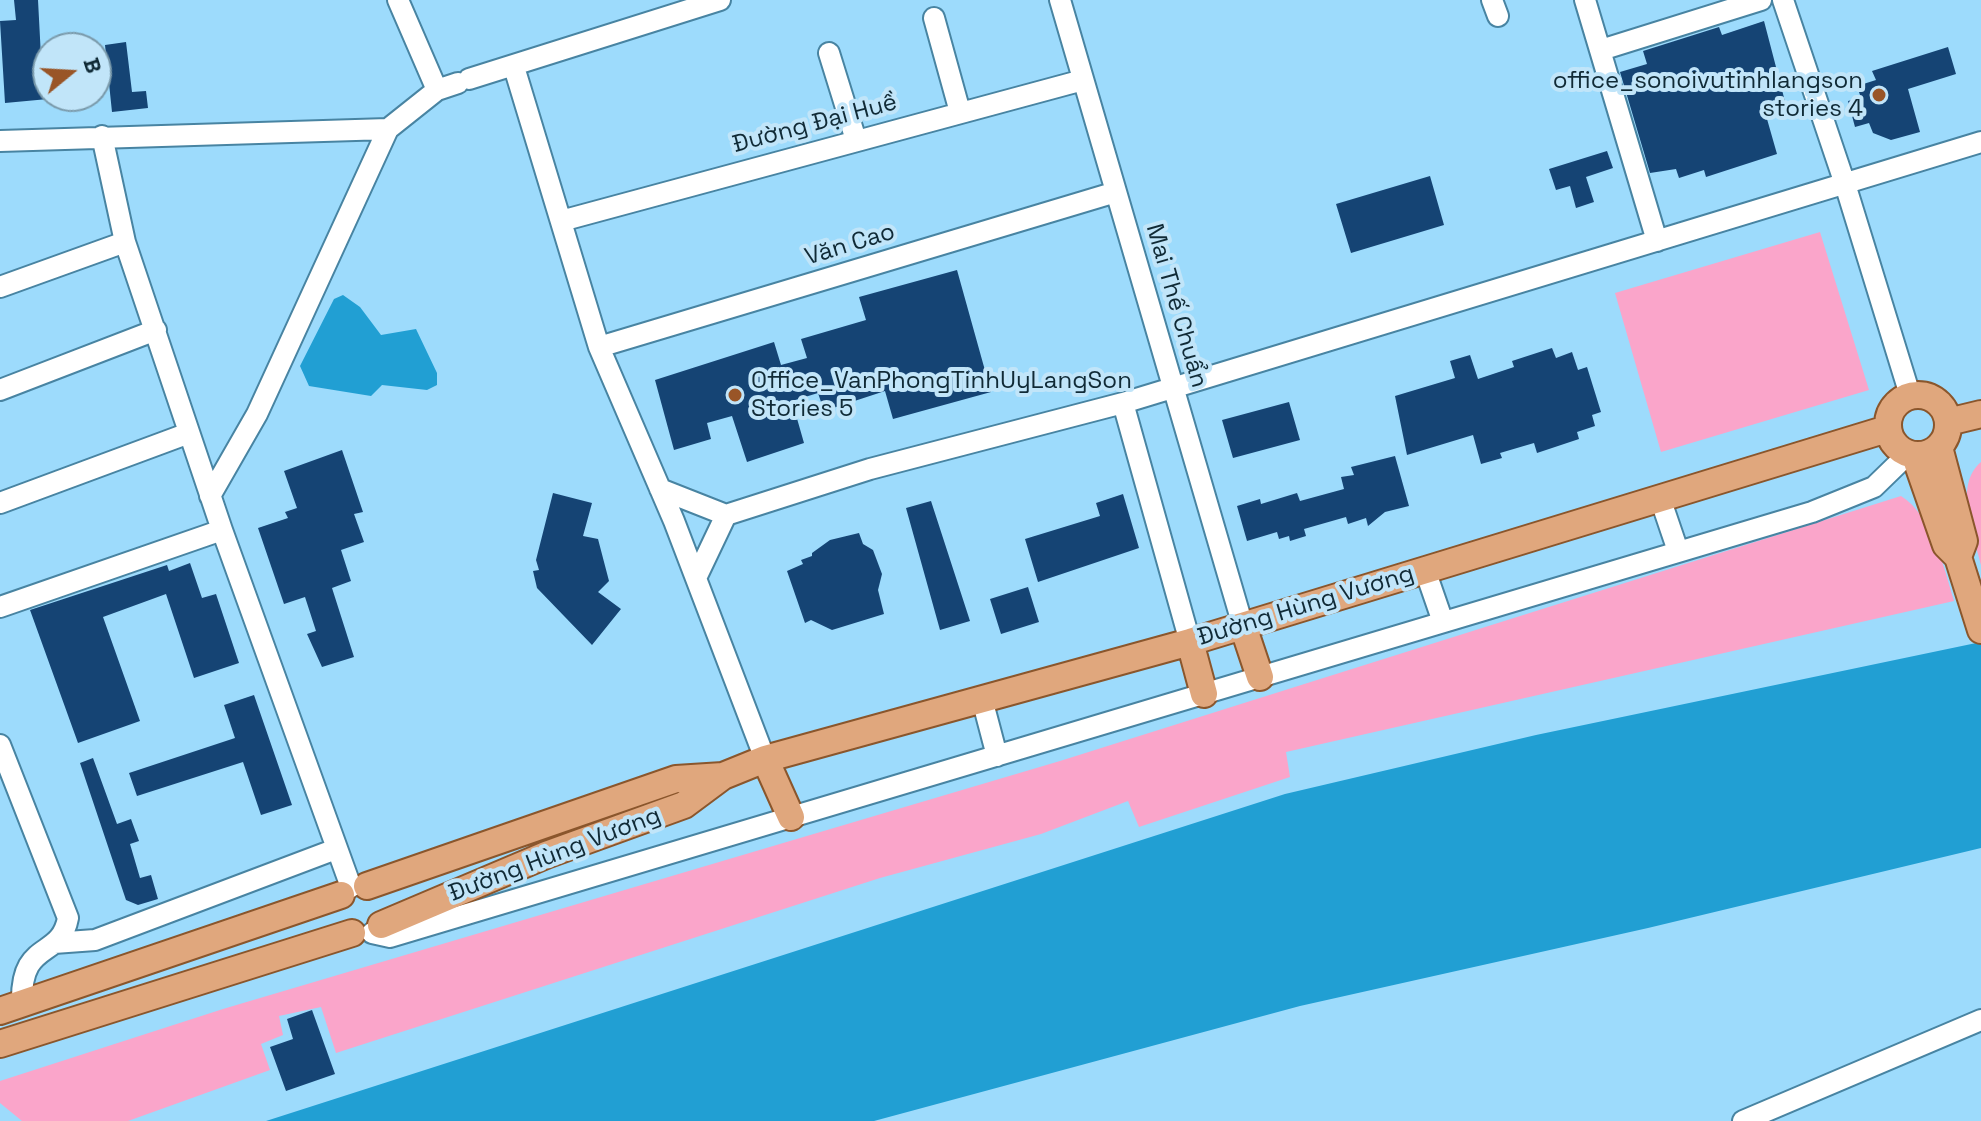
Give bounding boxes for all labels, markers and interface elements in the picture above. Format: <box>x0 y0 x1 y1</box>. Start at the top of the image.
north arrow <box>32 32 112 112</box>
text: B <box>77 54 108 76</box>
place label: office_sonoivutinhlangson stories 4 <box>1553 67 1863 123</box>
marker: office_sonoivutinhlangson stories 4 <box>1870 86 1888 104</box>
street label: Đường Đại Huề <box>730 88 900 160</box>
street label: Văn Cao <box>802 218 898 272</box>
street label: Mai Thế Chuẩn <box>1139 221 1213 391</box>
place label: Office_VanPhongTinhUyLangSon Stories 5 <box>751 367 1132 423</box>
marker: Office_VanPhongTinhUyLangSon Stories 5 <box>726 386 744 404</box>
street label: Đường Hùng Vương <box>1194 559 1418 653</box>
street label: Đường Hùng Vương <box>445 801 665 909</box>

